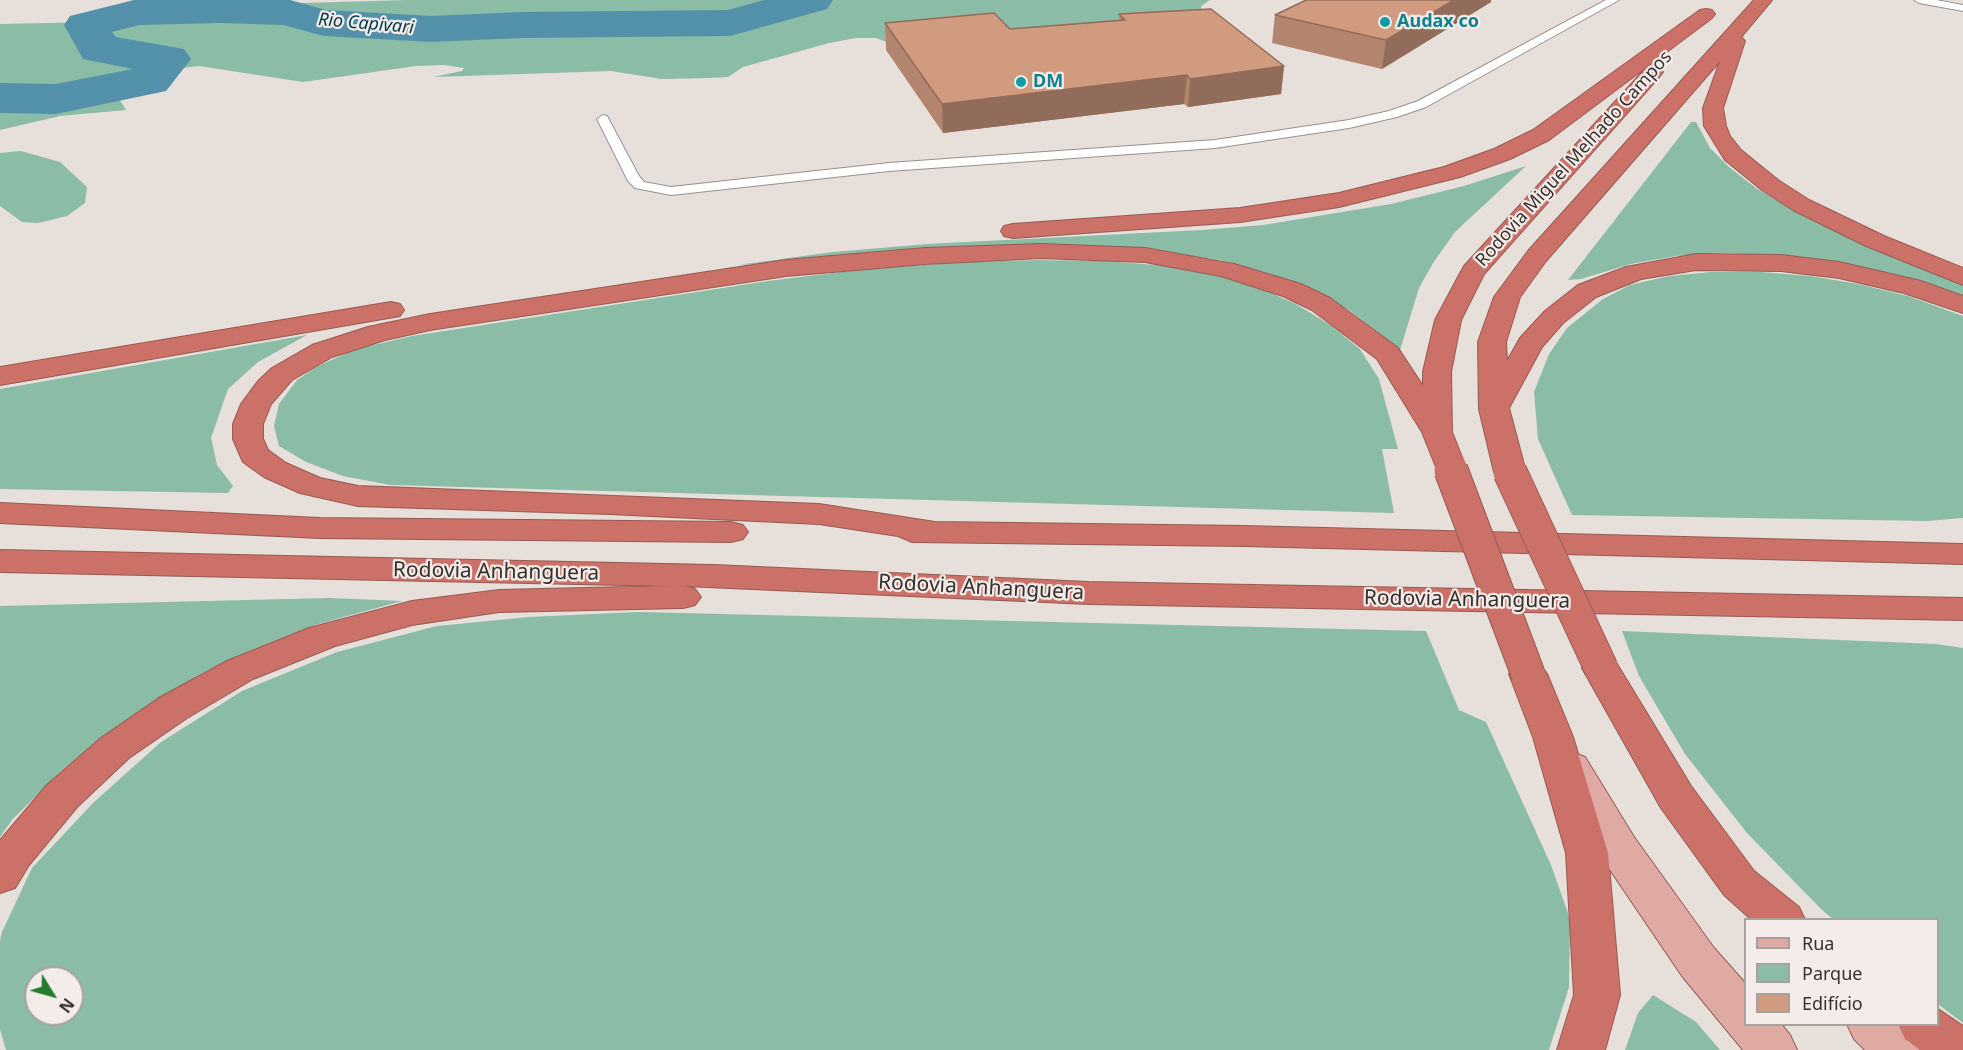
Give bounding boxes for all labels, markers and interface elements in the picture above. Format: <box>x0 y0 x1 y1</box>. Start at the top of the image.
water label: Rio Capivari <box>317 9 415 39</box>
place label: Audax co <box>1397 11 1479 33</box>
marker: Audax co <box>1378 15 1392 29</box>
street label: Rodovia Miguel Melhado Campos <box>1471 47 1677 271</box>
place label: DM <box>1033 71 1063 93</box>
marker: DM <box>1014 75 1028 89</box>
street label: Rodovia Anhanguera <box>393 558 599 586</box>
street label: Rodovia Anhanguera <box>877 570 1085 606</box>
street label: Rodovia Anhanguera <box>1364 586 1570 614</box>
legend <box>1744 918 1939 1026</box>
text: Rua <box>1802 931 1834 955</box>
text: Parque <box>1802 961 1862 985</box>
north arrow <box>24 966 84 1026</box>
text: Edifício <box>1802 991 1863 1015</box>
text: N <box>54 994 79 1017</box>

